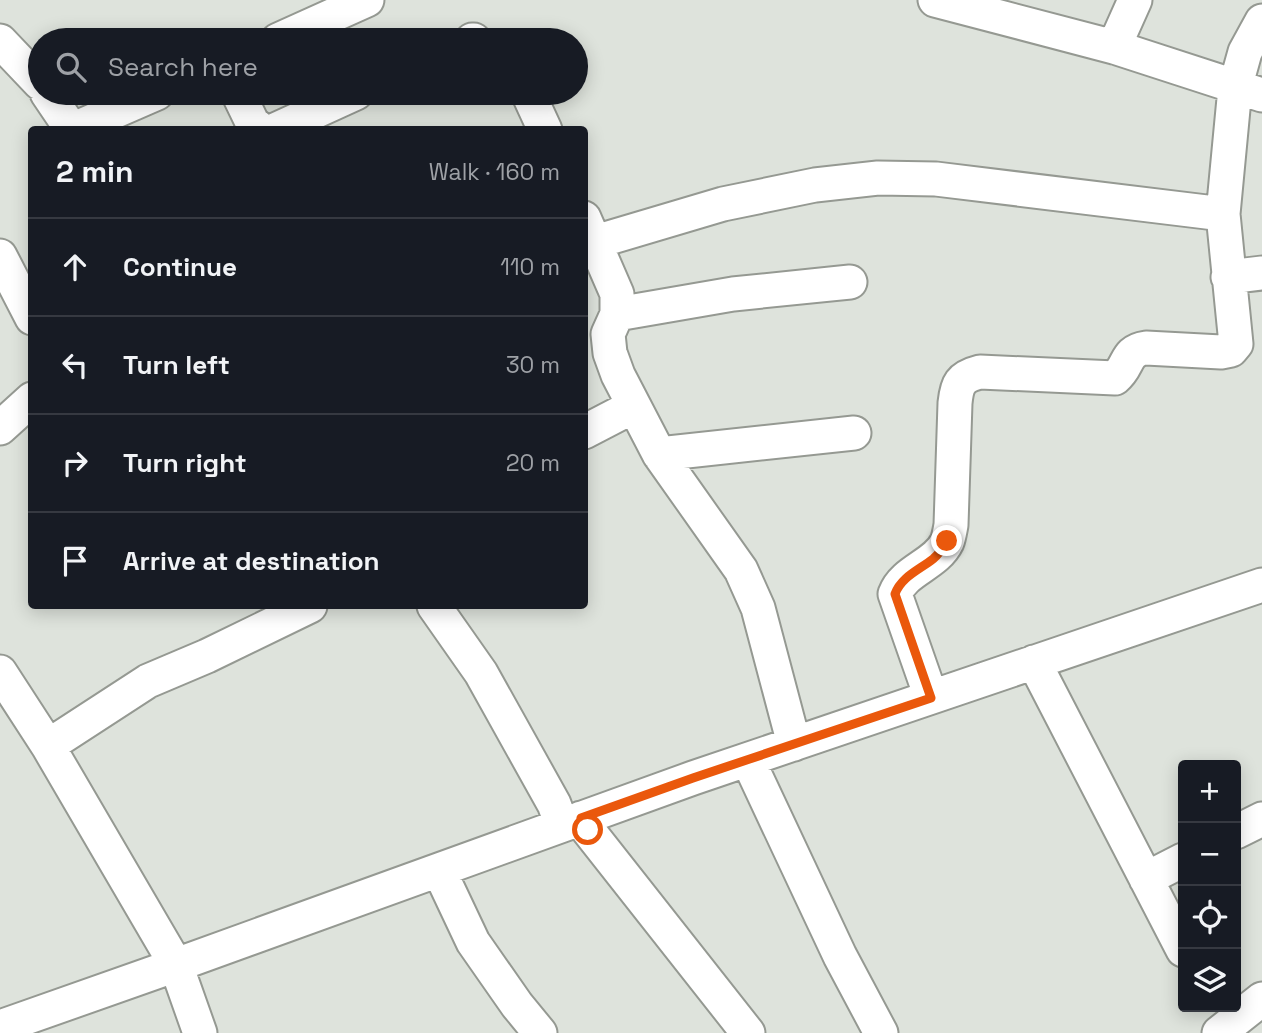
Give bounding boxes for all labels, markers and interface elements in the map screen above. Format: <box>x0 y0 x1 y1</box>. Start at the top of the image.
search box <box>28 28 588 105</box>
icon: search <box>52 48 90 86</box>
text: Search here <box>108 50 258 84</box>
text: 2 min <box>56 152 134 191</box>
text: Walk · 160 m <box>429 157 560 187</box>
icon: ahead <box>56 248 94 286</box>
text: Continue <box>123 250 237 284</box>
text: 110 m <box>500 252 560 282</box>
icon: left <box>56 346 94 384</box>
text: Turn left <box>123 348 230 382</box>
text: 30 m <box>506 350 560 380</box>
icon: right <box>56 444 94 482</box>
text: Turn right <box>123 446 247 480</box>
text: 20 m <box>506 448 560 478</box>
route end <box>931 525 962 556</box>
icon: arrive <box>56 542 94 580</box>
text: Arrive at destination <box>123 544 380 578</box>
map controls <box>1178 760 1241 1012</box>
button: + <box>1178 760 1241 823</box>
route start <box>572 814 603 845</box>
button: − <box>1178 823 1241 886</box>
button: locate <box>1178 886 1241 949</box>
button: layers <box>1178 949 1241 1012</box>

